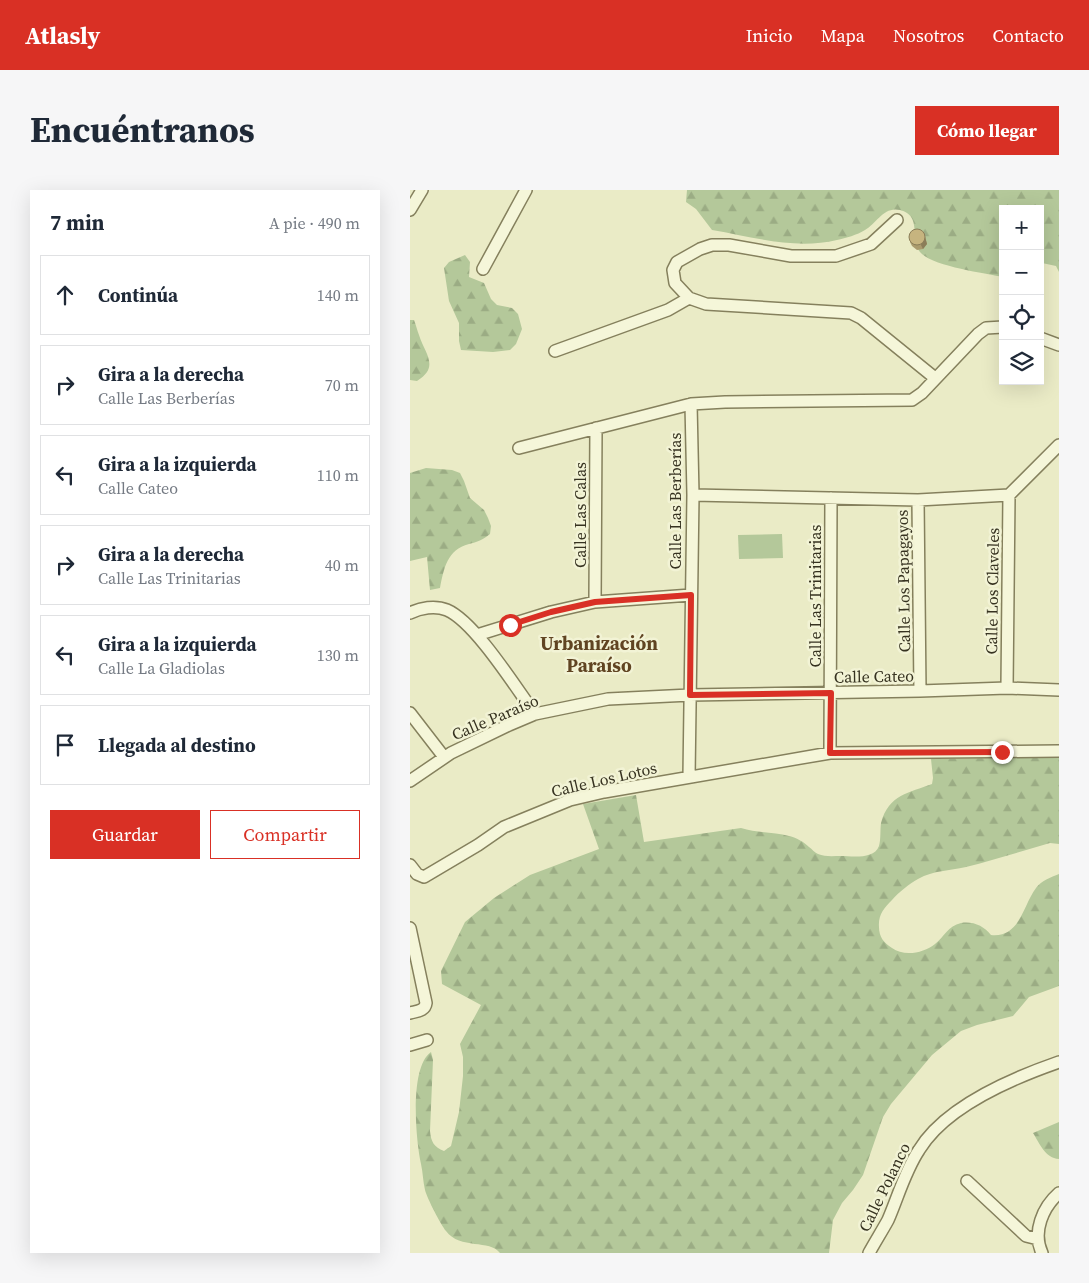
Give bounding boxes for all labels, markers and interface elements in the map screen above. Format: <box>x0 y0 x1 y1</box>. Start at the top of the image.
text: Atlasly <box>25 19 100 52</box>
text: Inicio <box>746 23 793 48</box>
text: Mapa <box>821 23 865 48</box>
text: Nosotros <box>893 23 964 48</box>
text: Contacto <box>992 23 1064 48</box>
text: Encuéntranos <box>30 106 255 154</box>
button: Cómo llegar <box>915 106 1059 155</box>
map controls <box>999 205 1044 385</box>
button: + <box>999 205 1044 250</box>
text: 7 min <box>50 208 105 237</box>
text: A pie · 490 m <box>269 212 360 234</box>
button: − <box>999 250 1044 295</box>
icon: ahead <box>51 281 79 309</box>
text: Continúa <box>98 282 178 308</box>
text: 140 m <box>317 284 359 306</box>
button: locate <box>999 295 1044 340</box>
button: layers <box>999 340 1044 385</box>
text: Gira a la derecha <box>98 361 244 387</box>
icon: right <box>51 371 79 399</box>
text: 70 m <box>325 374 359 396</box>
text: Calle Las Berberías <box>98 387 235 409</box>
street label: Calle Las Berberías <box>664 433 686 569</box>
text: Gira a la izquierda <box>98 451 257 477</box>
icon: left <box>51 461 79 489</box>
street label: Calle Las Calas <box>569 462 591 568</box>
text: 110 m <box>317 464 359 486</box>
text: Calle Cateo <box>98 477 178 499</box>
street label: Calle Los Papagayos <box>891 509 915 653</box>
street label: Calle Las Trinitarias <box>804 525 826 667</box>
street label: Calle Los Claveles <box>980 527 1004 655</box>
text: Gira a la derecha <box>98 541 244 567</box>
icon: right <box>51 551 79 579</box>
text: 40 m <box>325 554 359 576</box>
text: Calle Las Trinitarias <box>98 567 241 589</box>
route start <box>499 614 522 637</box>
district label: Urbanización Paraíso <box>540 630 658 678</box>
text: Gira a la izquierda <box>98 631 257 657</box>
icon: left <box>51 641 79 669</box>
text: 130 m <box>317 644 359 666</box>
text: Calle La Gladiolas <box>98 657 225 679</box>
street label: Calle Cateo <box>834 664 914 688</box>
street label: Calle Paraíso <box>448 689 542 745</box>
icon: arrive <box>51 731 79 759</box>
text: Llegada al destino <box>98 732 256 758</box>
route end <box>991 741 1014 764</box>
street label: Calle Los Lotos <box>549 756 659 802</box>
button: Guardar <box>50 810 200 859</box>
button: Compartir <box>210 810 360 859</box>
street label: Calle Polanco <box>853 1139 915 1235</box>

